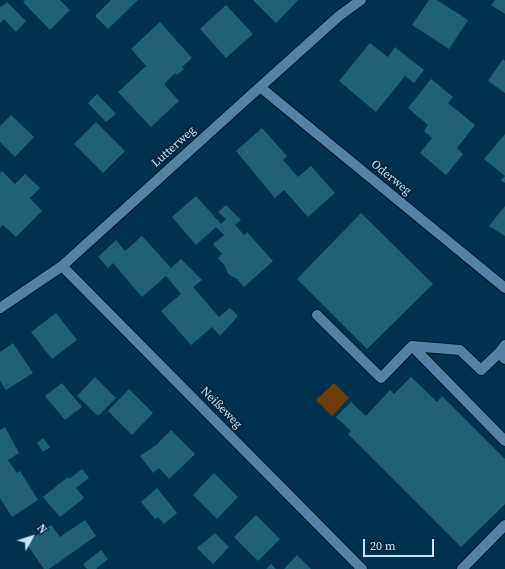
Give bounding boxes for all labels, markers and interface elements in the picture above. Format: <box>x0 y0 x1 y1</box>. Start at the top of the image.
street label: Lutterweg <box>149 123 199 171</box>
street label: Oderweg <box>368 157 414 199</box>
street label: Neißeweg <box>197 384 245 432</box>
north arrow <box>12 517 52 557</box>
text: N <box>33 521 50 537</box>
scale bar <box>365 531 436 557</box>
text: 20 m <box>370 538 396 554</box>

